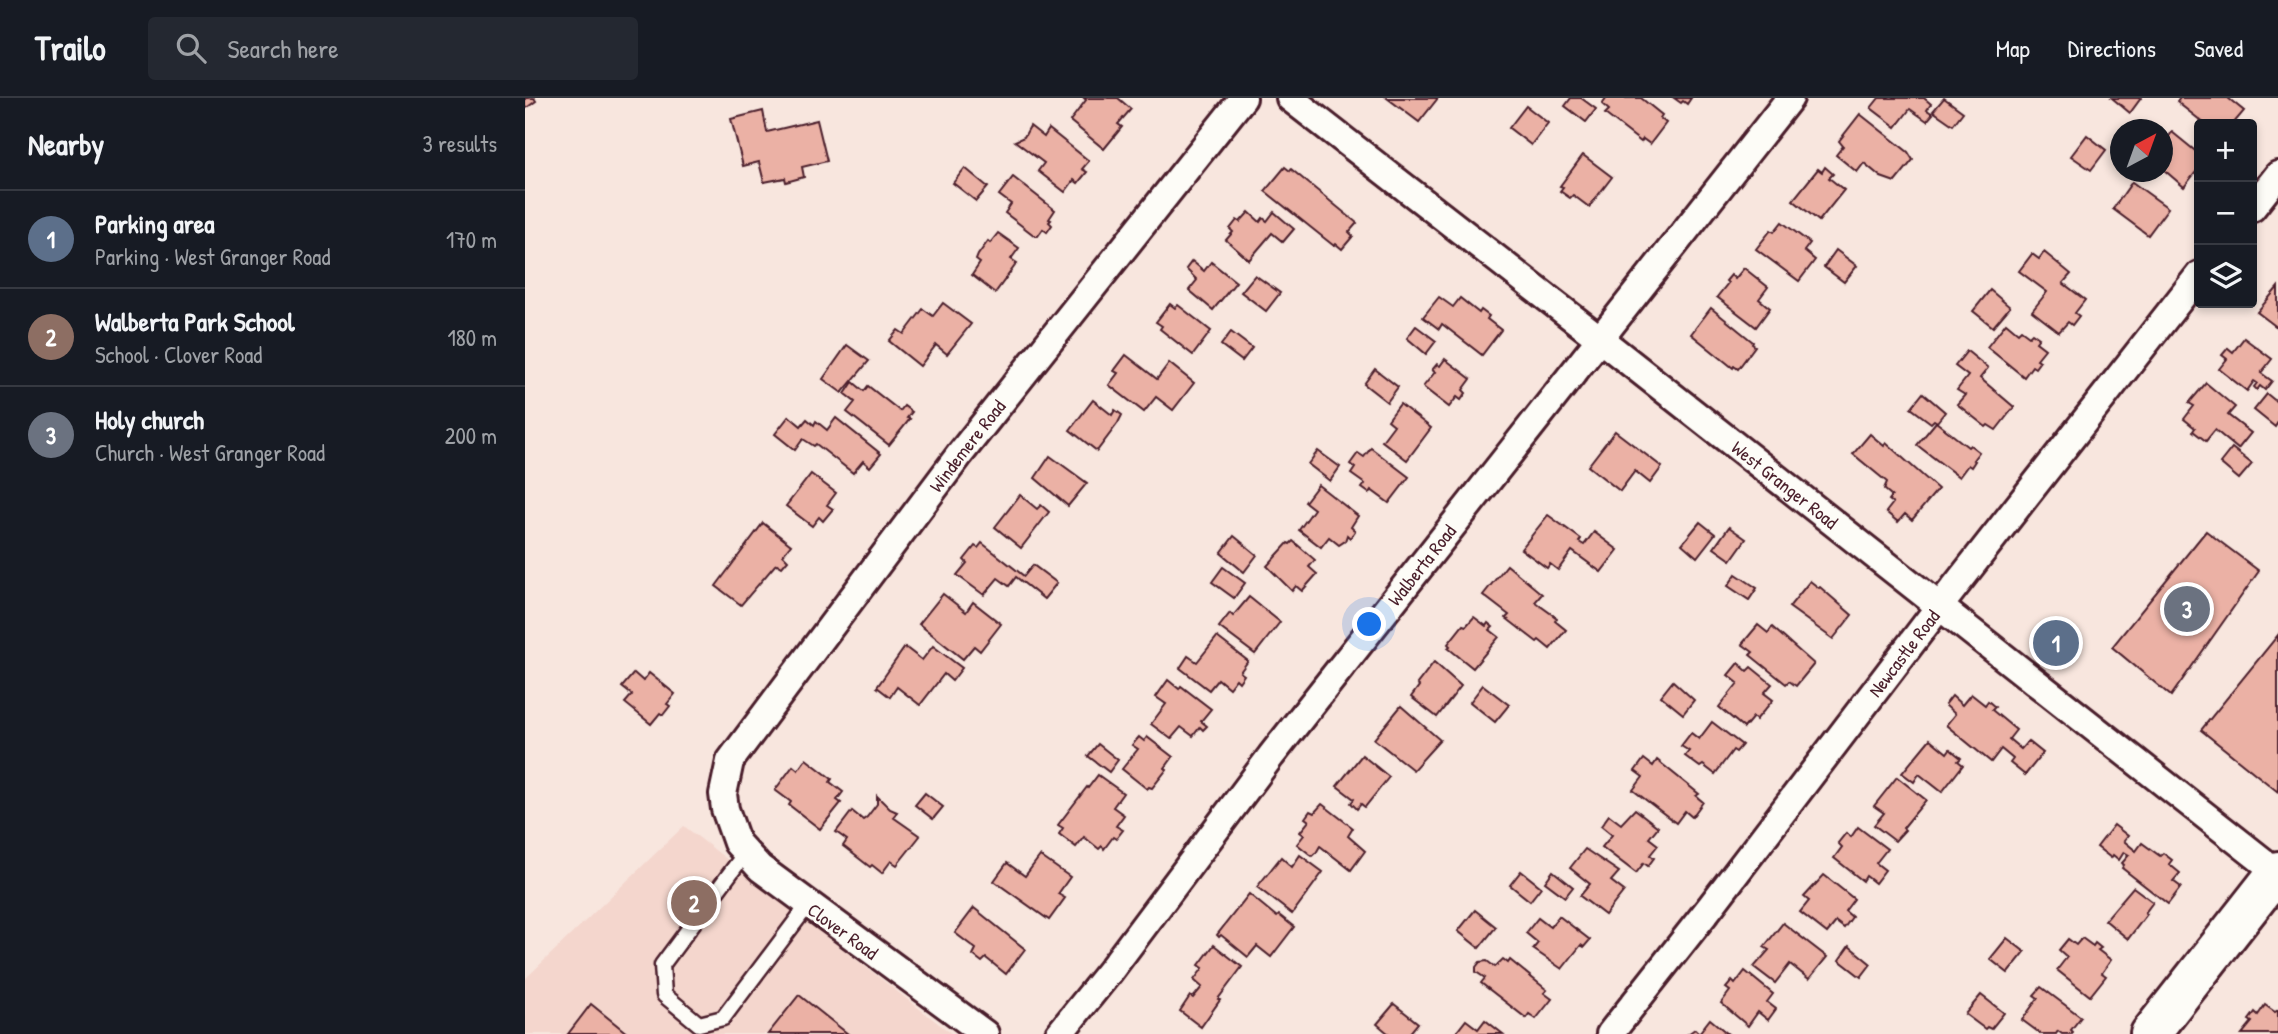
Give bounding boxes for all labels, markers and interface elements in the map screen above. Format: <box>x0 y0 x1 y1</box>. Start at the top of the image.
search box <box>148 17 638 80</box>
text: Trailo <box>35 26 106 70</box>
icon: search <box>172 29 210 67</box>
text: Search here <box>228 31 339 66</box>
text: Map <box>1996 32 2030 64</box>
text: Directions <box>2068 32 2156 64</box>
text: Saved <box>2194 32 2243 64</box>
north arrow <box>2110 119 2173 182</box>
map controls <box>2194 119 2257 308</box>
button: + <box>2194 119 2257 182</box>
text: Nearby <box>28 124 104 164</box>
text: 3 results <box>422 128 497 159</box>
button: − <box>2194 182 2257 245</box>
text: Parking area <box>95 206 214 241</box>
text: 1 <box>47 224 55 255</box>
text: 170 m <box>446 224 497 255</box>
text: Parking · West Granger Road <box>95 241 330 272</box>
button: layers <box>2194 245 2257 308</box>
text: Walberta Park School <box>95 304 295 339</box>
text: 2 <box>46 322 56 353</box>
text: 180 m <box>447 322 497 353</box>
text: School · Clover Road <box>95 339 262 370</box>
street label: Windemere Road <box>923 394 1012 497</box>
text: Holy church <box>95 402 204 437</box>
text: 3 <box>46 420 56 451</box>
text: 200 m <box>445 420 497 451</box>
street label: West Granger Road <box>1726 435 1844 535</box>
text: Church · West Granger Road <box>95 437 325 468</box>
street label: Walberta Road <box>1382 519 1462 611</box>
pin: 3 <box>2164 583 2210 635</box>
street label: Newcastle Road <box>1862 604 1946 702</box>
your location <box>1352 607 1386 641</box>
pin: 1 <box>2033 617 2079 669</box>
pin: 2 <box>671 877 717 929</box>
street label: Clover Road <box>803 897 884 966</box>

